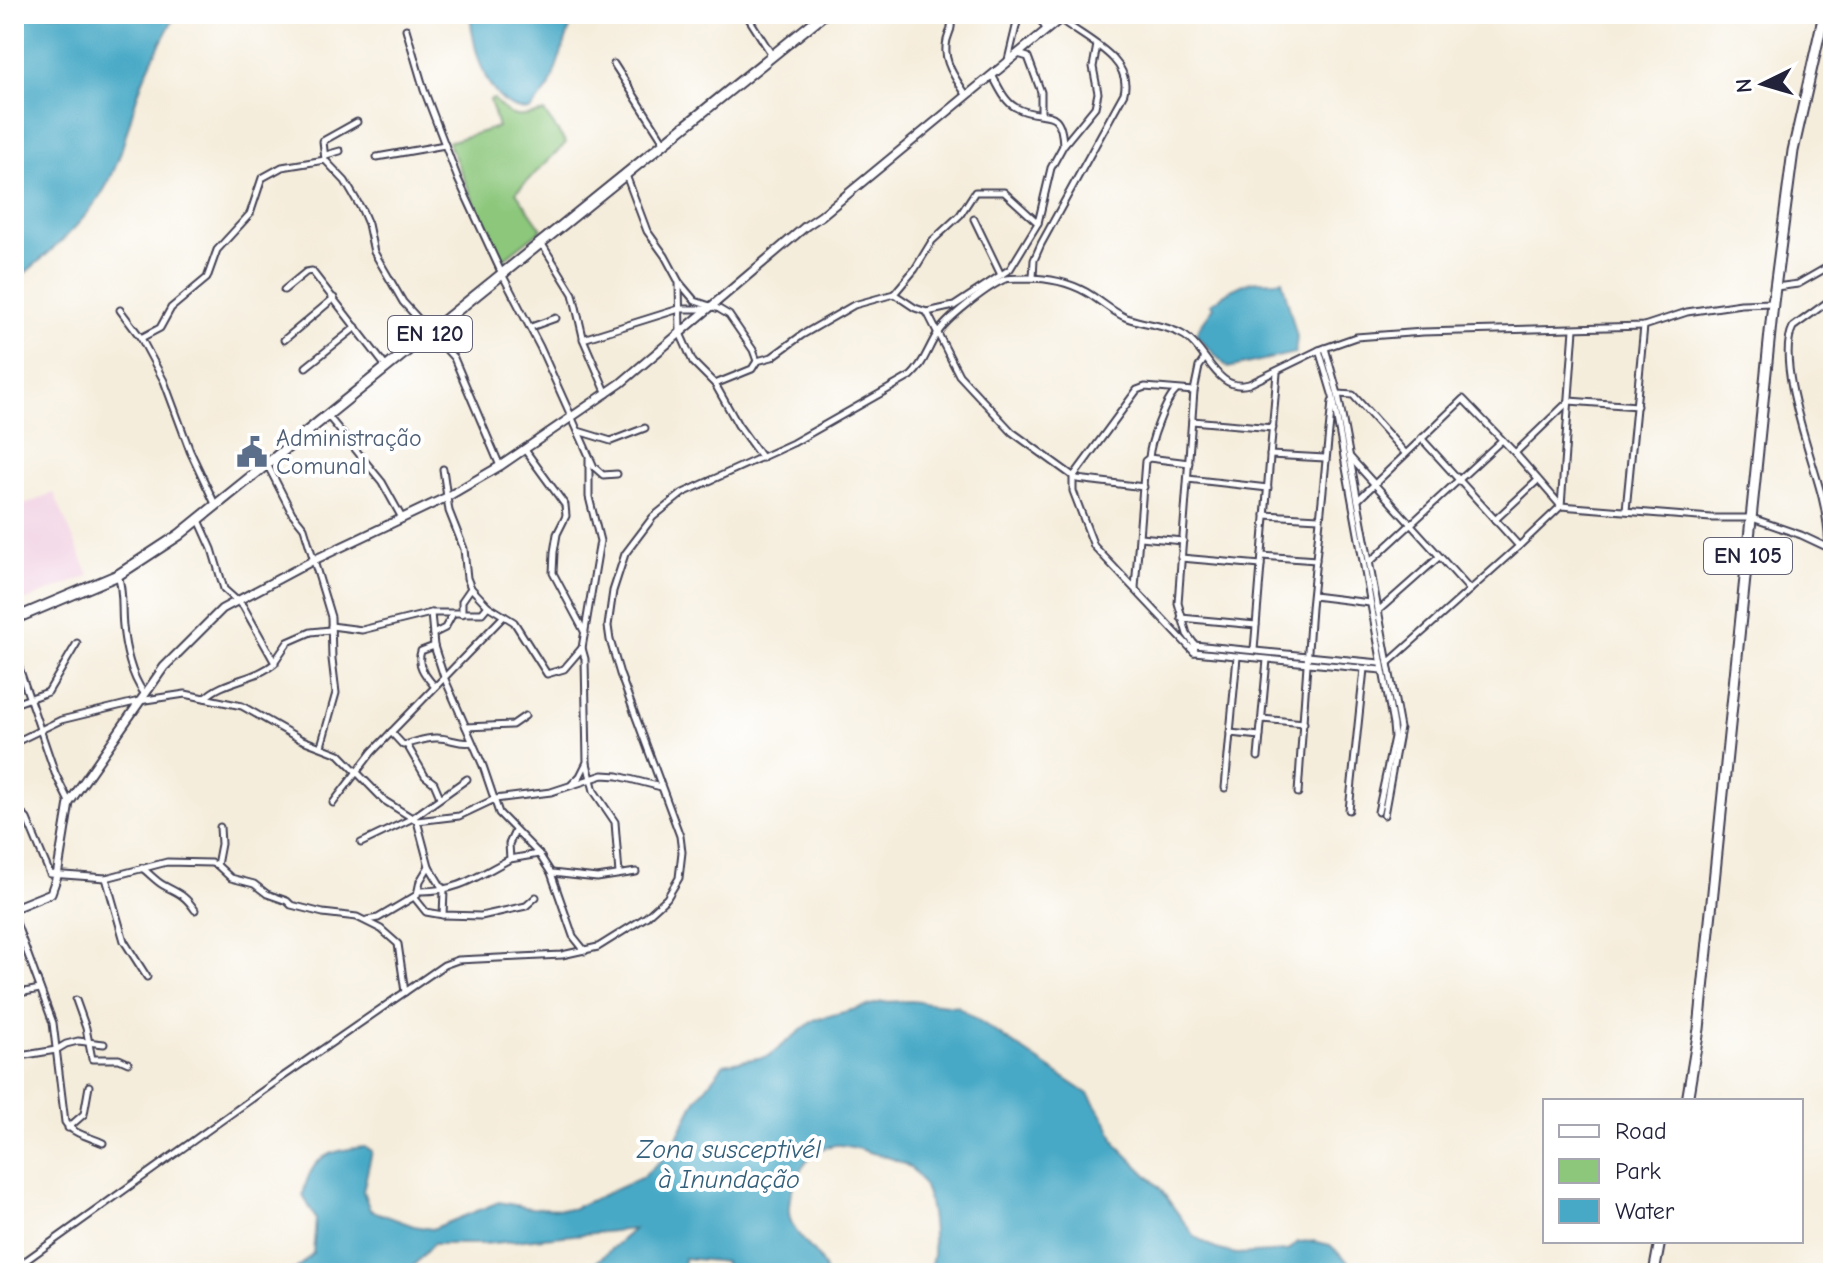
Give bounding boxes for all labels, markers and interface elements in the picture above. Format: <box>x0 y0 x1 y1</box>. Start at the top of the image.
north arrow <box>1723 44 1803 124</box>
text: N <box>1730 77 1758 94</box>
road number: EN 120 <box>388 316 472 352</box>
place label: Administração Comunal <box>276 424 422 480</box>
public building icon: Administração Comunal <box>235 435 269 469</box>
road number: EN 105 <box>1704 538 1792 574</box>
legend <box>1543 1099 1803 1243</box>
text: Road <box>1615 1117 1667 1145</box>
water label: Zona susceptivél à Inundação <box>636 1135 821 1195</box>
text: Park <box>1615 1157 1661 1185</box>
text: Water <box>1615 1197 1675 1225</box>

